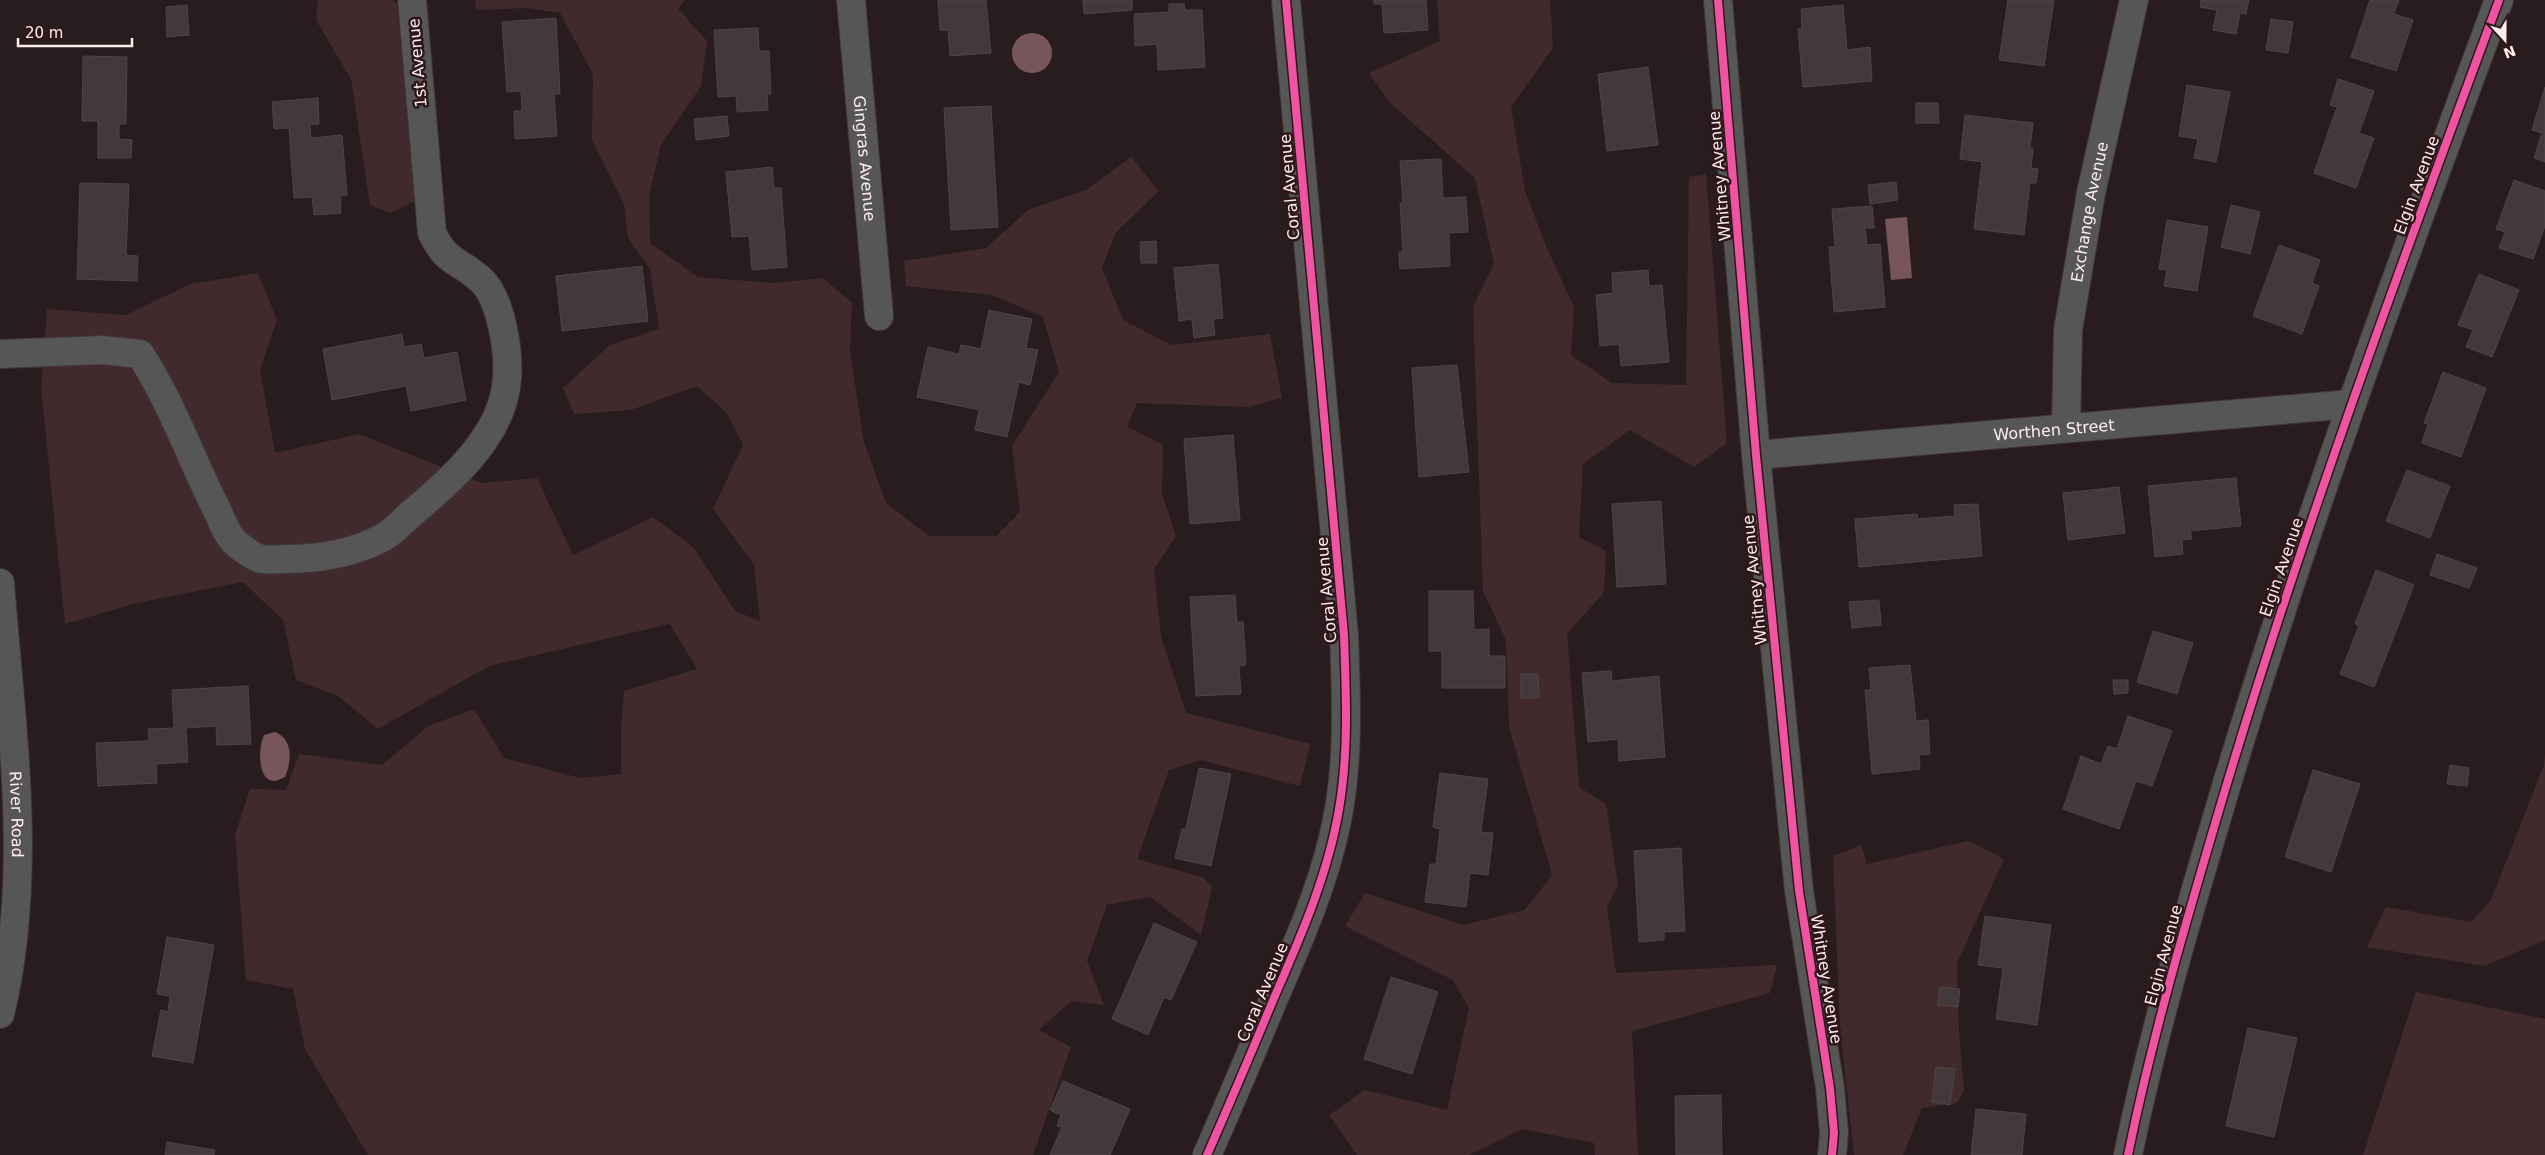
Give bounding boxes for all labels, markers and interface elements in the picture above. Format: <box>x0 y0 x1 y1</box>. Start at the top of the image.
scale bar <box>18 15 131 47</box>
north arrow <box>2480 15 2530 65</box>
street label: 1st Avenue <box>404 18 431 108</box>
text: 20 m <box>25 24 63 42</box>
text: N <box>2501 43 2518 62</box>
street label: Gingras Avenue <box>849 95 880 222</box>
street label: Whitney Avenue <box>1704 110 1735 242</box>
street label: Coral Avenue <box>1275 133 1304 241</box>
street label: Elgin Avenue <box>2390 133 2443 237</box>
street label: Exchange Avenue <box>2067 140 2112 284</box>
street label: Worthen Street <box>1993 415 2115 445</box>
street label: Whitney Avenue <box>1738 514 1771 646</box>
street label: Elgin Avenue <box>2256 515 2307 619</box>
street label: Coral Avenue <box>1312 536 1341 644</box>
street label: River Road <box>5 771 27 858</box>
street label: Elgin Avenue <box>2141 903 2186 1008</box>
street label: Whitney Avenue <box>1807 913 1846 1045</box>
street label: Coral Avenue <box>1233 940 1292 1045</box>

